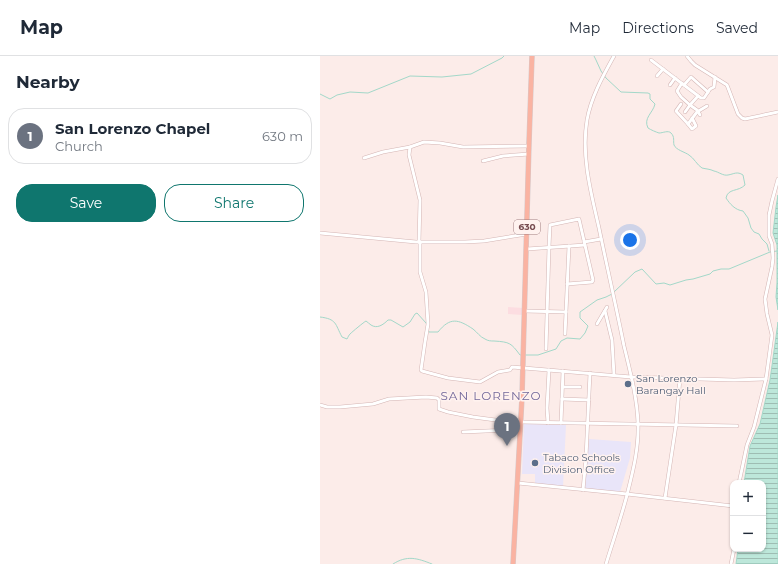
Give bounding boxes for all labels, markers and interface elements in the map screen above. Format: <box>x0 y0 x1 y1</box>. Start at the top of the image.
text: Map <box>20 16 63 39</box>
text: Map <box>569 19 600 37</box>
text: Directions <box>622 19 694 37</box>
text: Saved <box>716 19 758 37</box>
text: Nearby <box>16 72 80 92</box>
text: San Lorenzo Chapel <box>55 119 210 138</box>
text: 1 <box>27 128 33 144</box>
text: 630 m <box>262 128 303 144</box>
text: Church <box>55 138 103 154</box>
button: Save <box>16 184 156 222</box>
button: Share <box>164 184 304 222</box>
road number: 630 <box>514 220 540 234</box>
your location <box>620 230 640 250</box>
place label: San Lorenzo Barangay Hall <box>636 372 706 397</box>
marker: San Lorenzo Barangay Hall <box>623 379 633 389</box>
district label: SAN LORENZO <box>440 388 542 403</box>
pin: 1 <box>494 413 520 446</box>
place label: Tabaco Schools Division Office <box>543 451 620 476</box>
marker: Tabaco Schools Division Office <box>530 458 540 468</box>
map controls <box>730 480 766 552</box>
button: + <box>730 480 766 516</box>
button: − <box>730 516 766 552</box>

